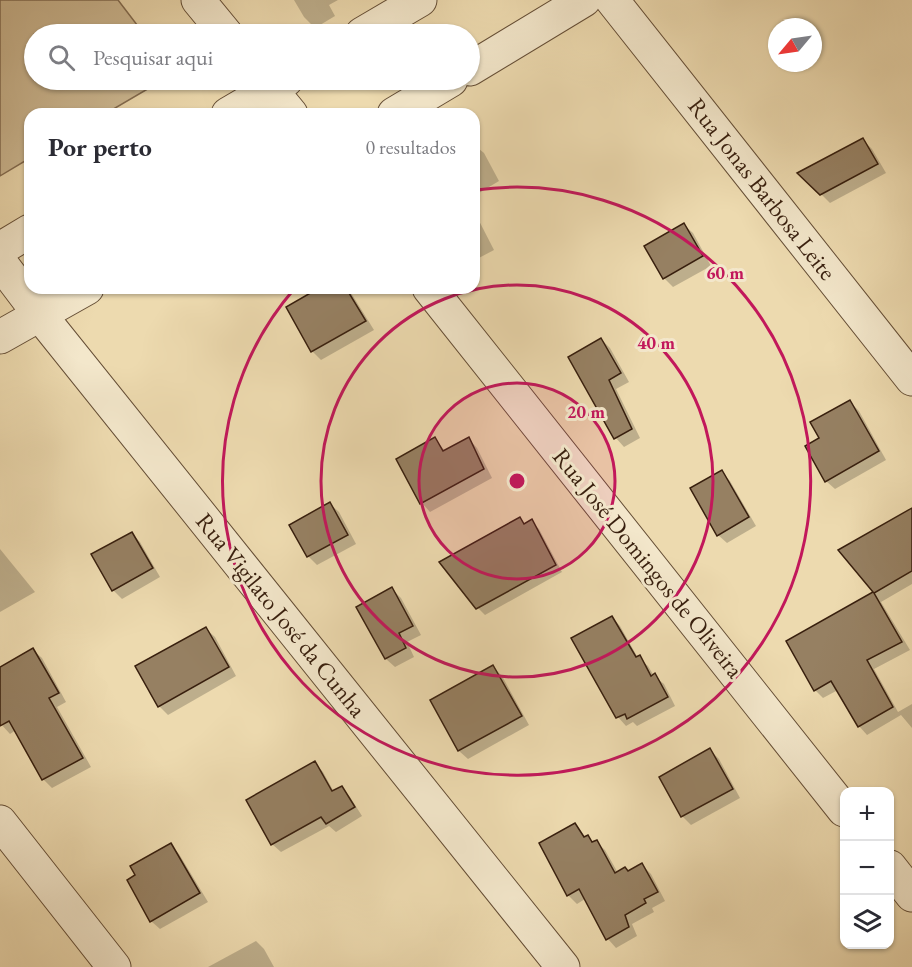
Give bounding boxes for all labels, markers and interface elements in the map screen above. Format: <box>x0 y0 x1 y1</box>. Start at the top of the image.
north arrow <box>768 18 822 72</box>
search box <box>24 24 480 90</box>
icon: search <box>45 41 78 74</box>
text: Pesquisar aqui <box>93 43 213 72</box>
street label: Rua Jonas Barbosa Leite <box>681 91 843 286</box>
text: Por perto <box>48 130 152 164</box>
text: 0 resultados <box>365 134 456 160</box>
text: 60 m <box>706 261 744 284</box>
text: 40 m <box>637 331 675 354</box>
text: 20 m <box>567 400 605 423</box>
street label: Rua José Domingos de Oliveira <box>546 441 751 684</box>
centre of rings <box>507 471 527 491</box>
street label: Rua Vigilato José da Cunha <box>189 506 374 724</box>
map controls <box>840 787 894 949</box>
button: + <box>840 787 894 841</box>
button: − <box>840 841 894 895</box>
button: layers <box>840 895 894 949</box>

